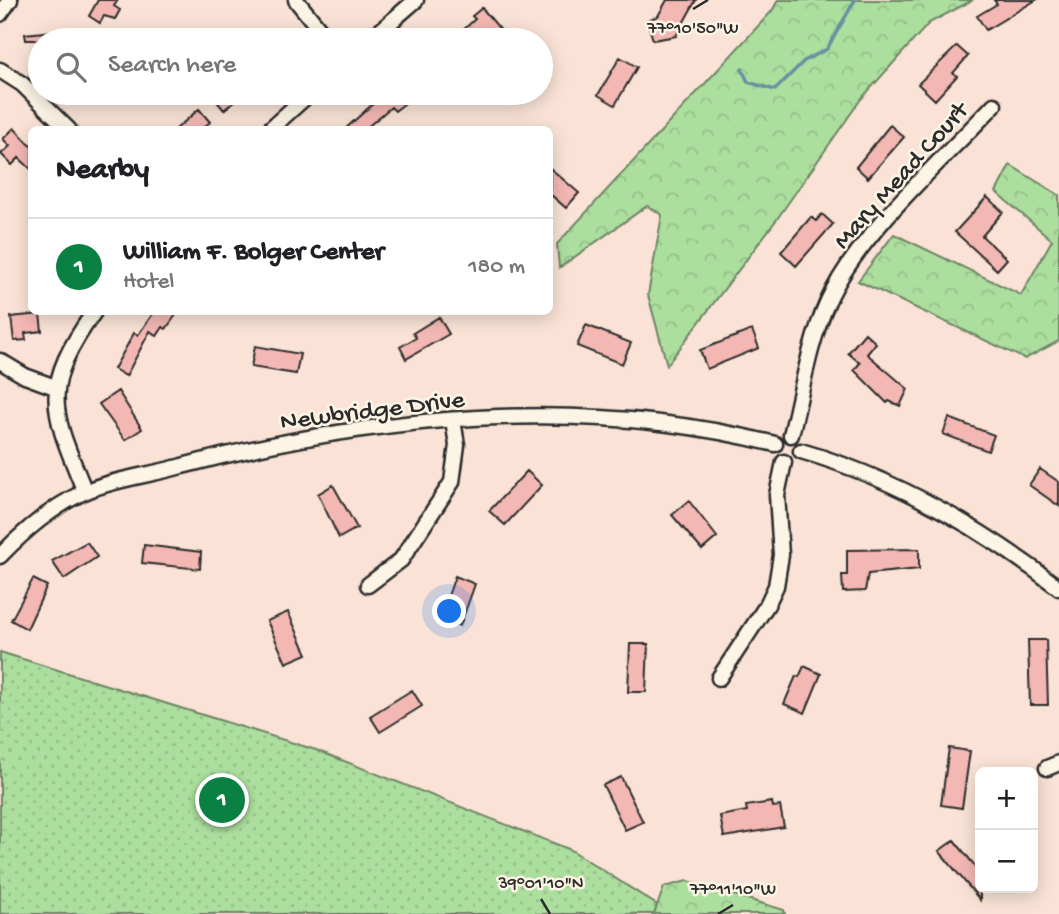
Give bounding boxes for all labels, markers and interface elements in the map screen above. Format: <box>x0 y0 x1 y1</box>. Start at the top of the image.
text: 77°10'50"W <box>646 19 739 40</box>
search box <box>28 28 553 105</box>
icon: search <box>52 48 90 86</box>
text: Search here <box>108 51 236 82</box>
street label: Mary Mead Court <box>828 95 978 257</box>
text: Nearby <box>56 154 149 189</box>
text: William F. Bolger Center <box>123 238 384 269</box>
text: 1 <box>74 254 84 281</box>
text: 180 m <box>468 254 525 281</box>
text: Hotel <box>123 269 174 296</box>
street label: Newbridge Drive <box>279 386 467 439</box>
your location <box>432 594 466 628</box>
map controls <box>975 767 1038 893</box>
button: + <box>975 767 1038 830</box>
pin: 1 <box>199 774 245 826</box>
button: − <box>975 830 1038 893</box>
text: 39°01'10"N <box>497 874 584 895</box>
text: 77°11'10"W <box>689 880 776 901</box>

